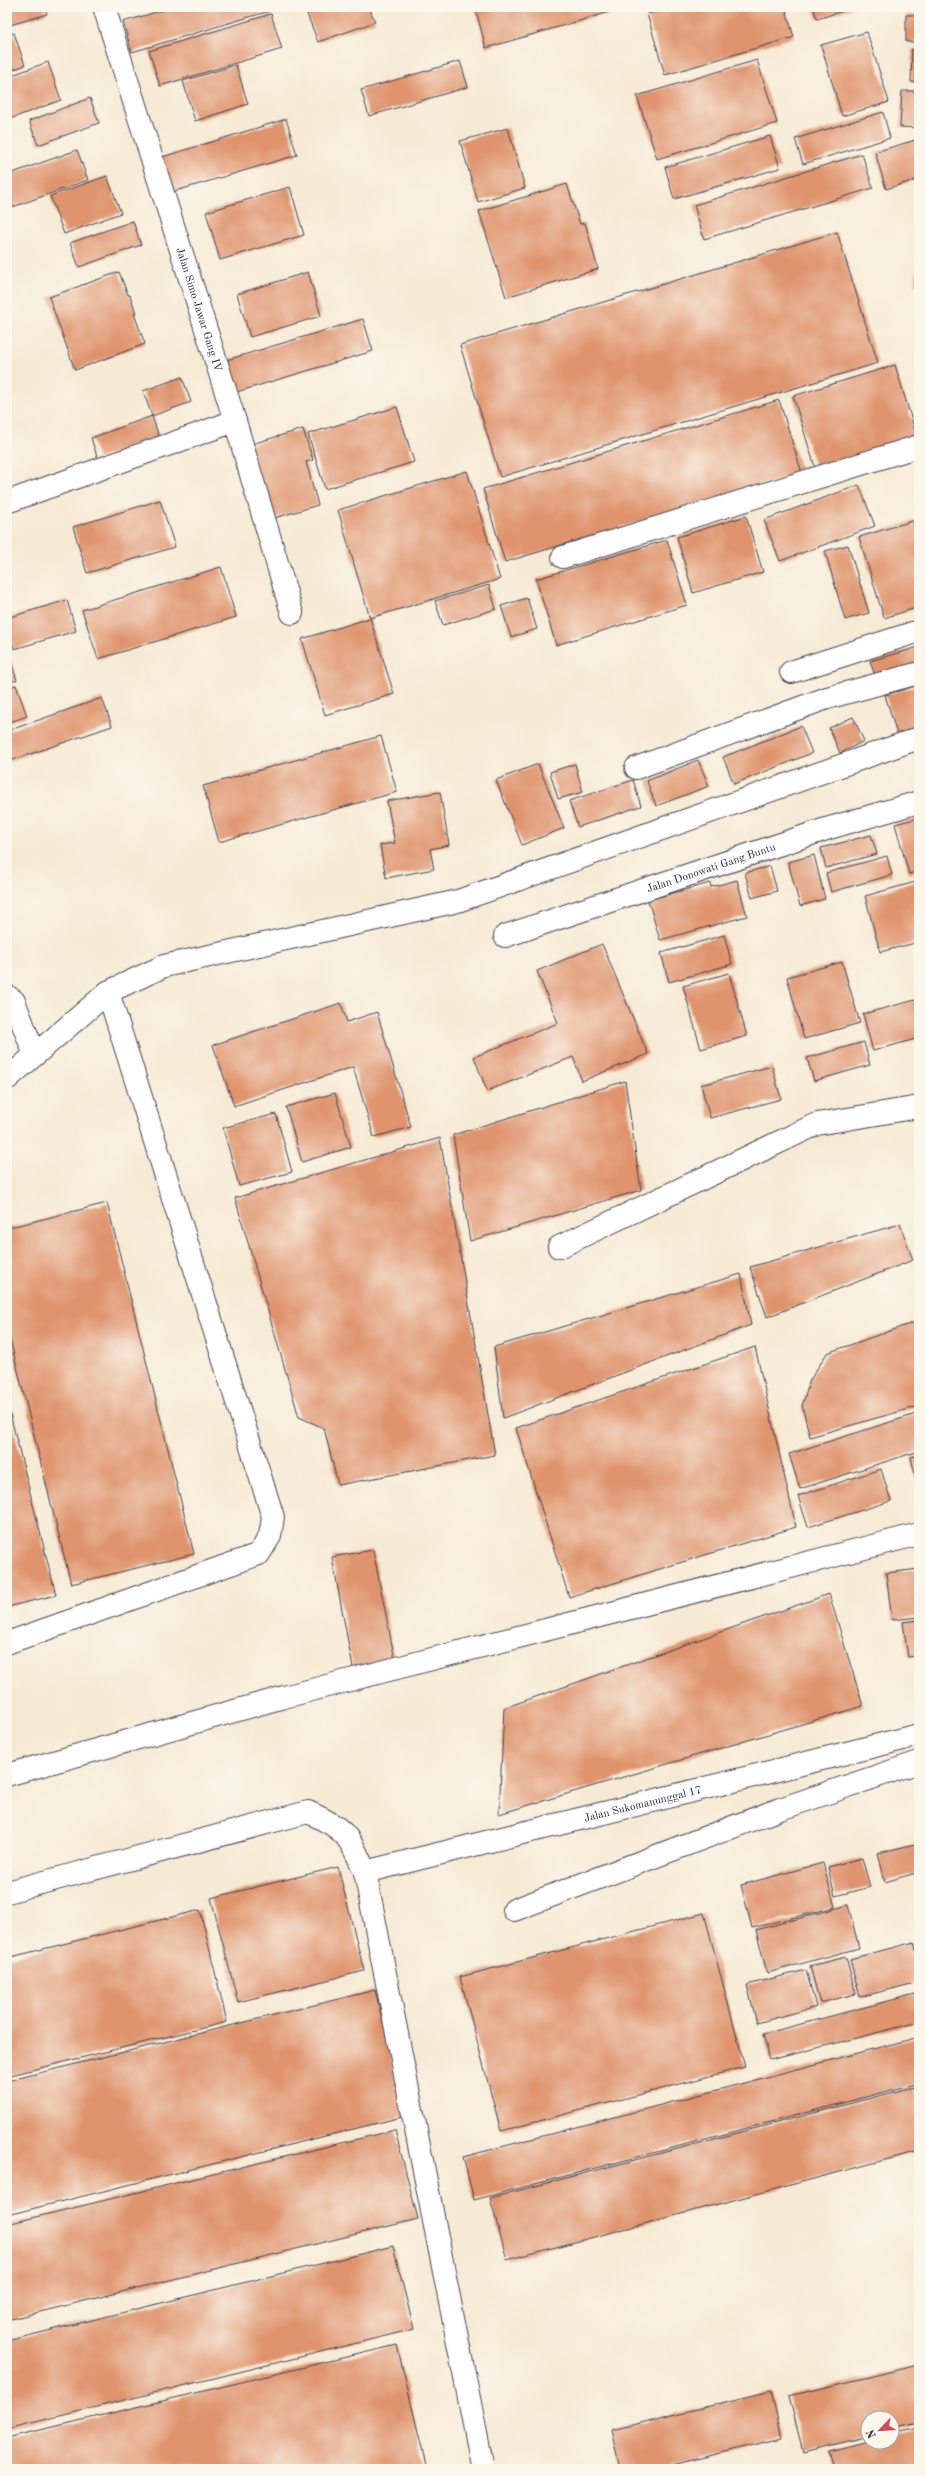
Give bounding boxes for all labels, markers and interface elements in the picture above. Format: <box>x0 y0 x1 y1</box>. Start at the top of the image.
street label: Jalan Simo Jawar Gang IV <box>173 246 223 374</box>
street label: Jalan Donowati Gang Buntu <box>645 842 777 895</box>
street label: Jalan Sukomanunggal 17 <box>583 1785 703 1825</box>
north arrow <box>860 2410 900 2450</box>
text: N <box>865 2427 879 2440</box>

